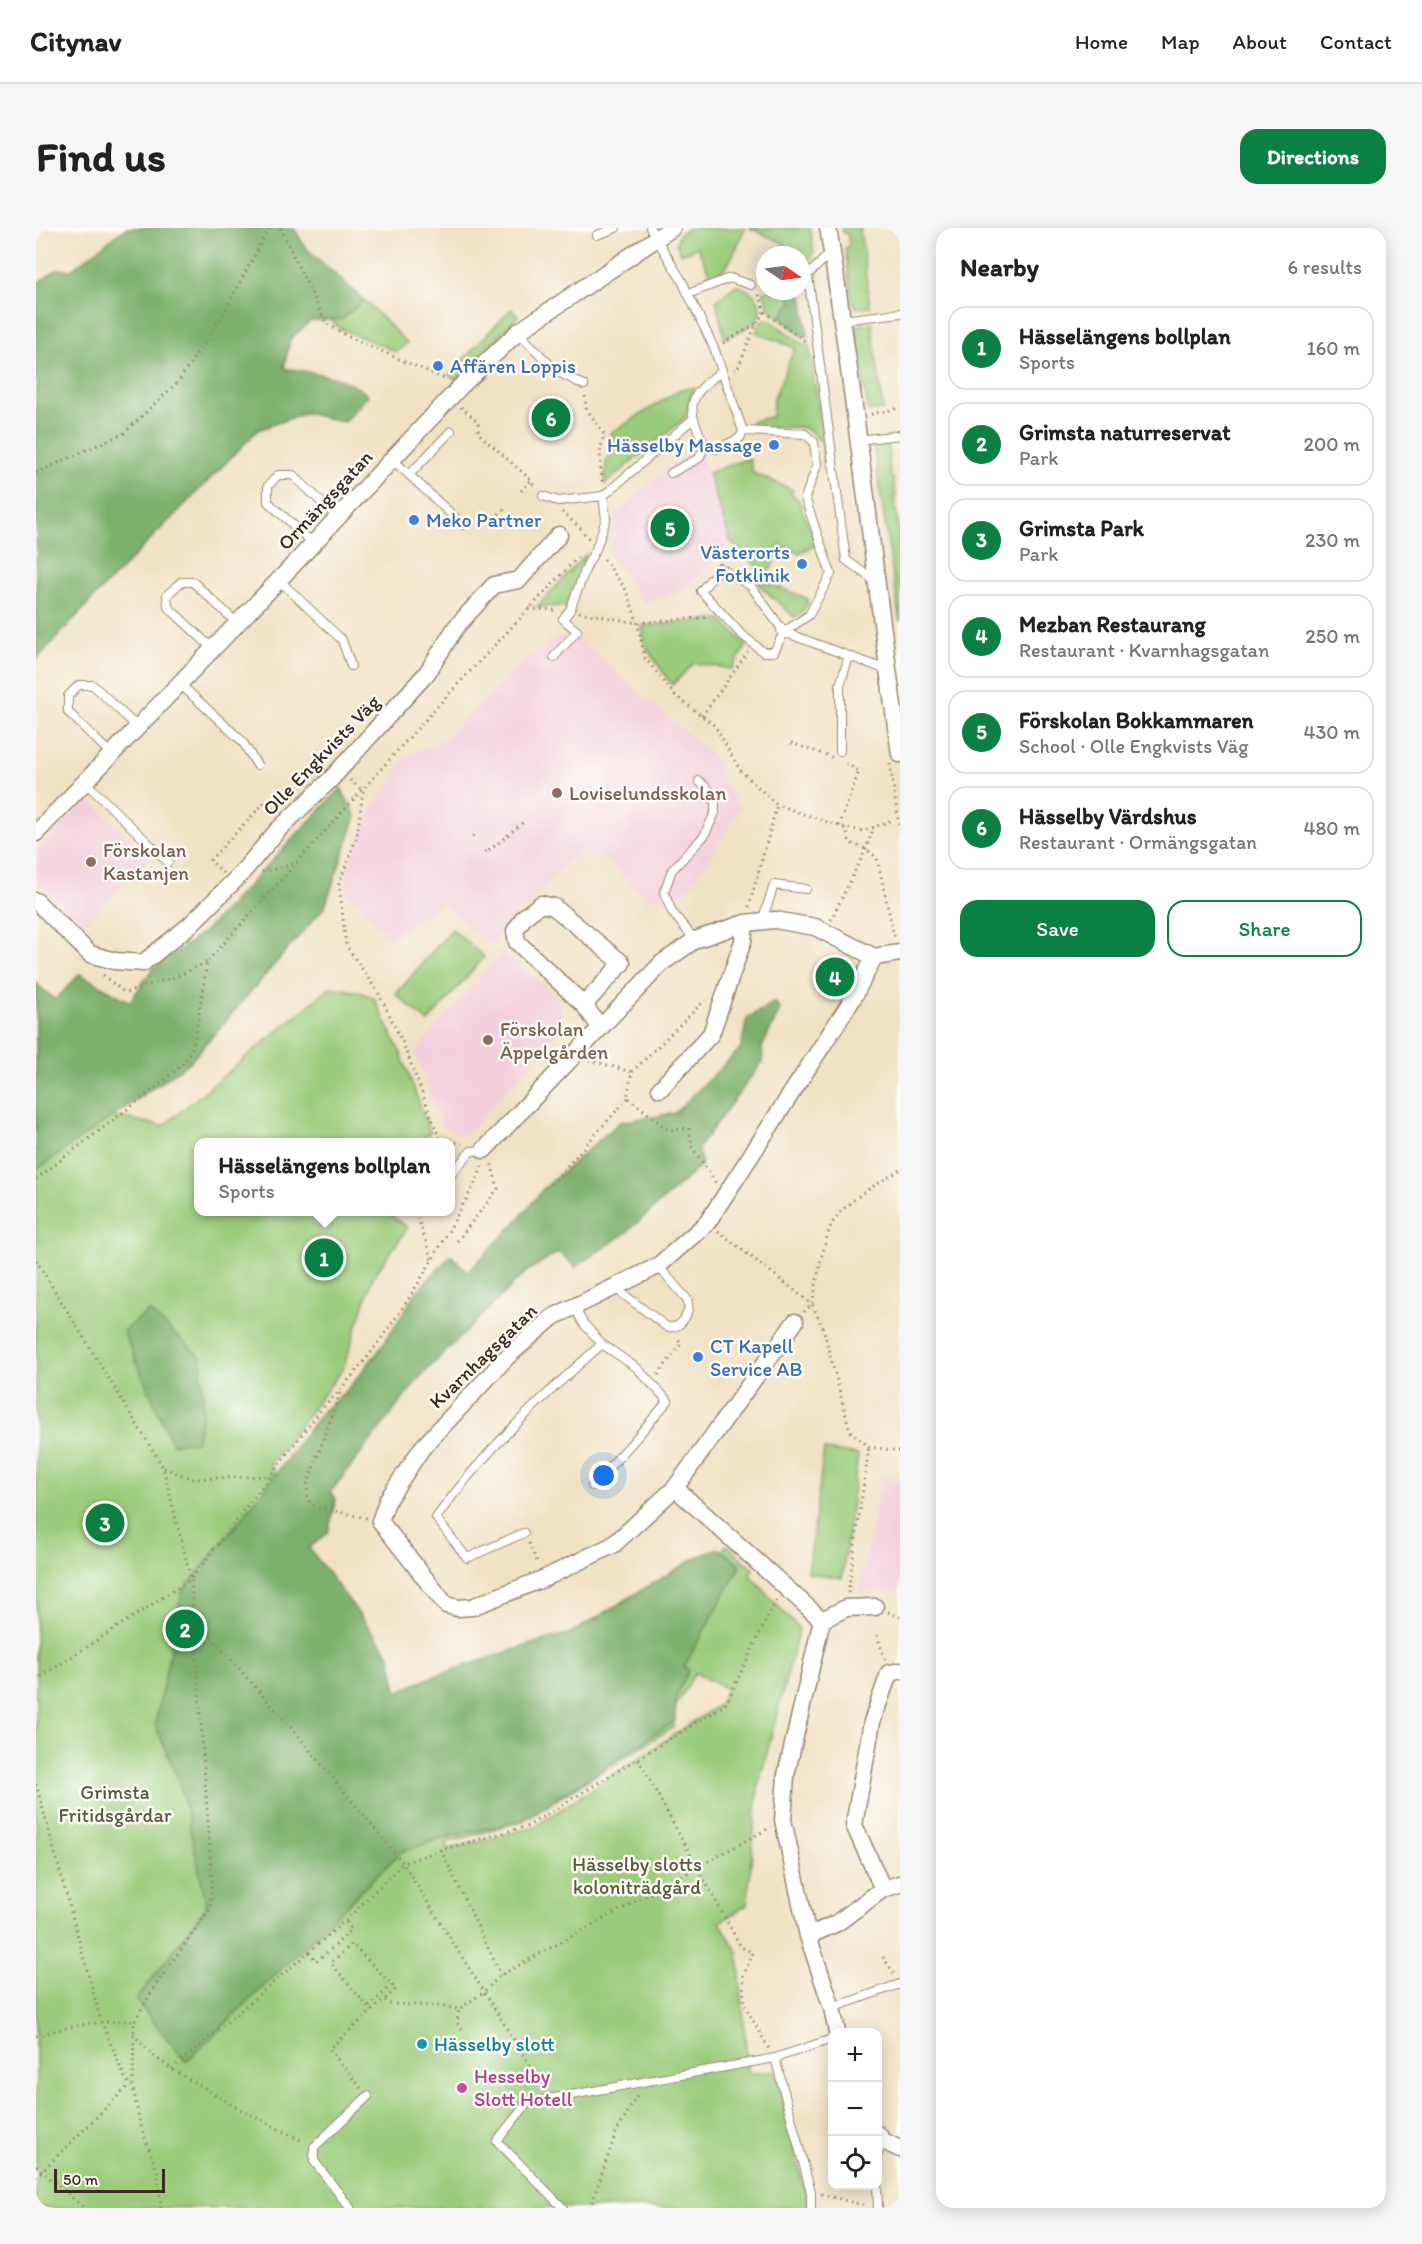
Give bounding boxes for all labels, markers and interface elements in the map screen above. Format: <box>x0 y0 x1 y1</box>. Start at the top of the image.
text: Citynav <box>30 24 121 58</box>
text: Home <box>1075 29 1128 54</box>
text: Map <box>1161 29 1200 54</box>
text: About <box>1233 29 1287 54</box>
text: Contact <box>1320 29 1392 54</box>
button: Directions <box>1240 129 1386 184</box>
text: Find us <box>36 131 166 182</box>
north arrow <box>756 246 810 300</box>
text: Nearby <box>960 251 1039 283</box>
text: 6 results <box>1288 255 1362 279</box>
text: Hässelängens bollplan <box>1019 323 1231 350</box>
text: 1 <box>977 336 986 360</box>
text: 160 m <box>1307 336 1360 360</box>
text: Sports <box>1019 350 1075 374</box>
place label: Affären Loppis <box>450 354 576 378</box>
marker: Affären Loppis <box>431 359 445 373</box>
pin: 6 <box>532 396 570 441</box>
text: Grimsta naturreservat <box>1019 419 1230 446</box>
text: 2 <box>976 432 987 456</box>
text: 200 m <box>1304 432 1360 456</box>
place label: Hässelby Massage <box>607 433 762 457</box>
marker: Hässelby Massage <box>767 438 781 452</box>
street label: Ormängsgatan <box>273 445 378 555</box>
text: Park <box>1019 446 1058 470</box>
pin: 5 <box>650 506 690 550</box>
place label: Meko Partner <box>426 508 542 532</box>
marker: Meko Partner <box>407 513 421 527</box>
text: Grimsta Park <box>1019 515 1144 542</box>
text: 3 <box>976 528 987 552</box>
text: 230 m <box>1305 528 1360 552</box>
place label: Västerorts Fotklinik <box>700 540 790 587</box>
text: Park <box>1019 542 1058 566</box>
marker: Västerorts Fotklinik <box>795 557 809 571</box>
text: Mezban Restaurang <box>1019 611 1206 638</box>
text: 4 <box>975 624 988 648</box>
text: 250 m <box>1305 624 1360 648</box>
text: Restaurant · Kvarnhagsgatan <box>1019 638 1269 662</box>
street label: Olle Engkvists Väg <box>257 689 385 820</box>
text: Förskolan Bokkammaren <box>1019 707 1253 734</box>
text: 5 <box>976 720 987 744</box>
text: 430 m <box>1303 720 1360 744</box>
text: School · Olle Engkvists Väg <box>1019 734 1248 758</box>
place label: Loviselundsskolan <box>569 781 727 805</box>
marker: Loviselundsskolan <box>550 786 564 800</box>
text: Hässelby Värdshus <box>1019 803 1197 830</box>
text: 6 <box>976 816 987 840</box>
text: 480 m <box>1303 816 1360 840</box>
text: Restaurant · Ormängsgatan <box>1019 830 1257 854</box>
place label: Förskolan Kastanjen <box>103 838 189 885</box>
marker: Förskolan Kastanjen <box>84 855 98 869</box>
button: Save <box>960 900 1155 957</box>
button: Share <box>1167 900 1362 957</box>
pin: 4 <box>816 954 854 999</box>
place label: Förskolan Äppelgården <box>500 1017 608 1064</box>
marker: Förskolan Äppelgården <box>481 1033 495 1047</box>
popup <box>194 1138 455 1216</box>
text: Hässelängens bollplan <box>219 1152 430 1179</box>
text: Sports <box>219 1179 275 1203</box>
pin: 1 <box>304 1236 344 1280</box>
street label: Kvarnhagsgatan <box>424 1299 542 1413</box>
place label: CT Kapell Service AB <box>710 1334 802 1381</box>
marker: CT Kapell Service AB <box>691 1350 705 1364</box>
your location <box>589 1461 618 1490</box>
pin: 3 <box>86 1500 124 1546</box>
pin: 2 <box>166 1606 204 1652</box>
park label: Grimsta Fritidsgårdar <box>58 1780 172 1827</box>
park label: Hässelby slotts koloniträdgård <box>572 1852 702 1899</box>
map controls <box>828 2028 882 2190</box>
button: + <box>828 2028 882 2082</box>
place label: Hässelby slott <box>434 2032 555 2056</box>
marker: Hässelby slott <box>415 2037 429 2051</box>
place label: Hesselby Slott Hotell <box>474 2064 573 2111</box>
marker: Hesselby Slott Hotell <box>455 2081 469 2095</box>
button: − <box>828 2082 882 2136</box>
button: locate <box>828 2136 882 2190</box>
scale bar <box>54 2166 165 2194</box>
text: 50 m <box>63 2170 98 2189</box>

